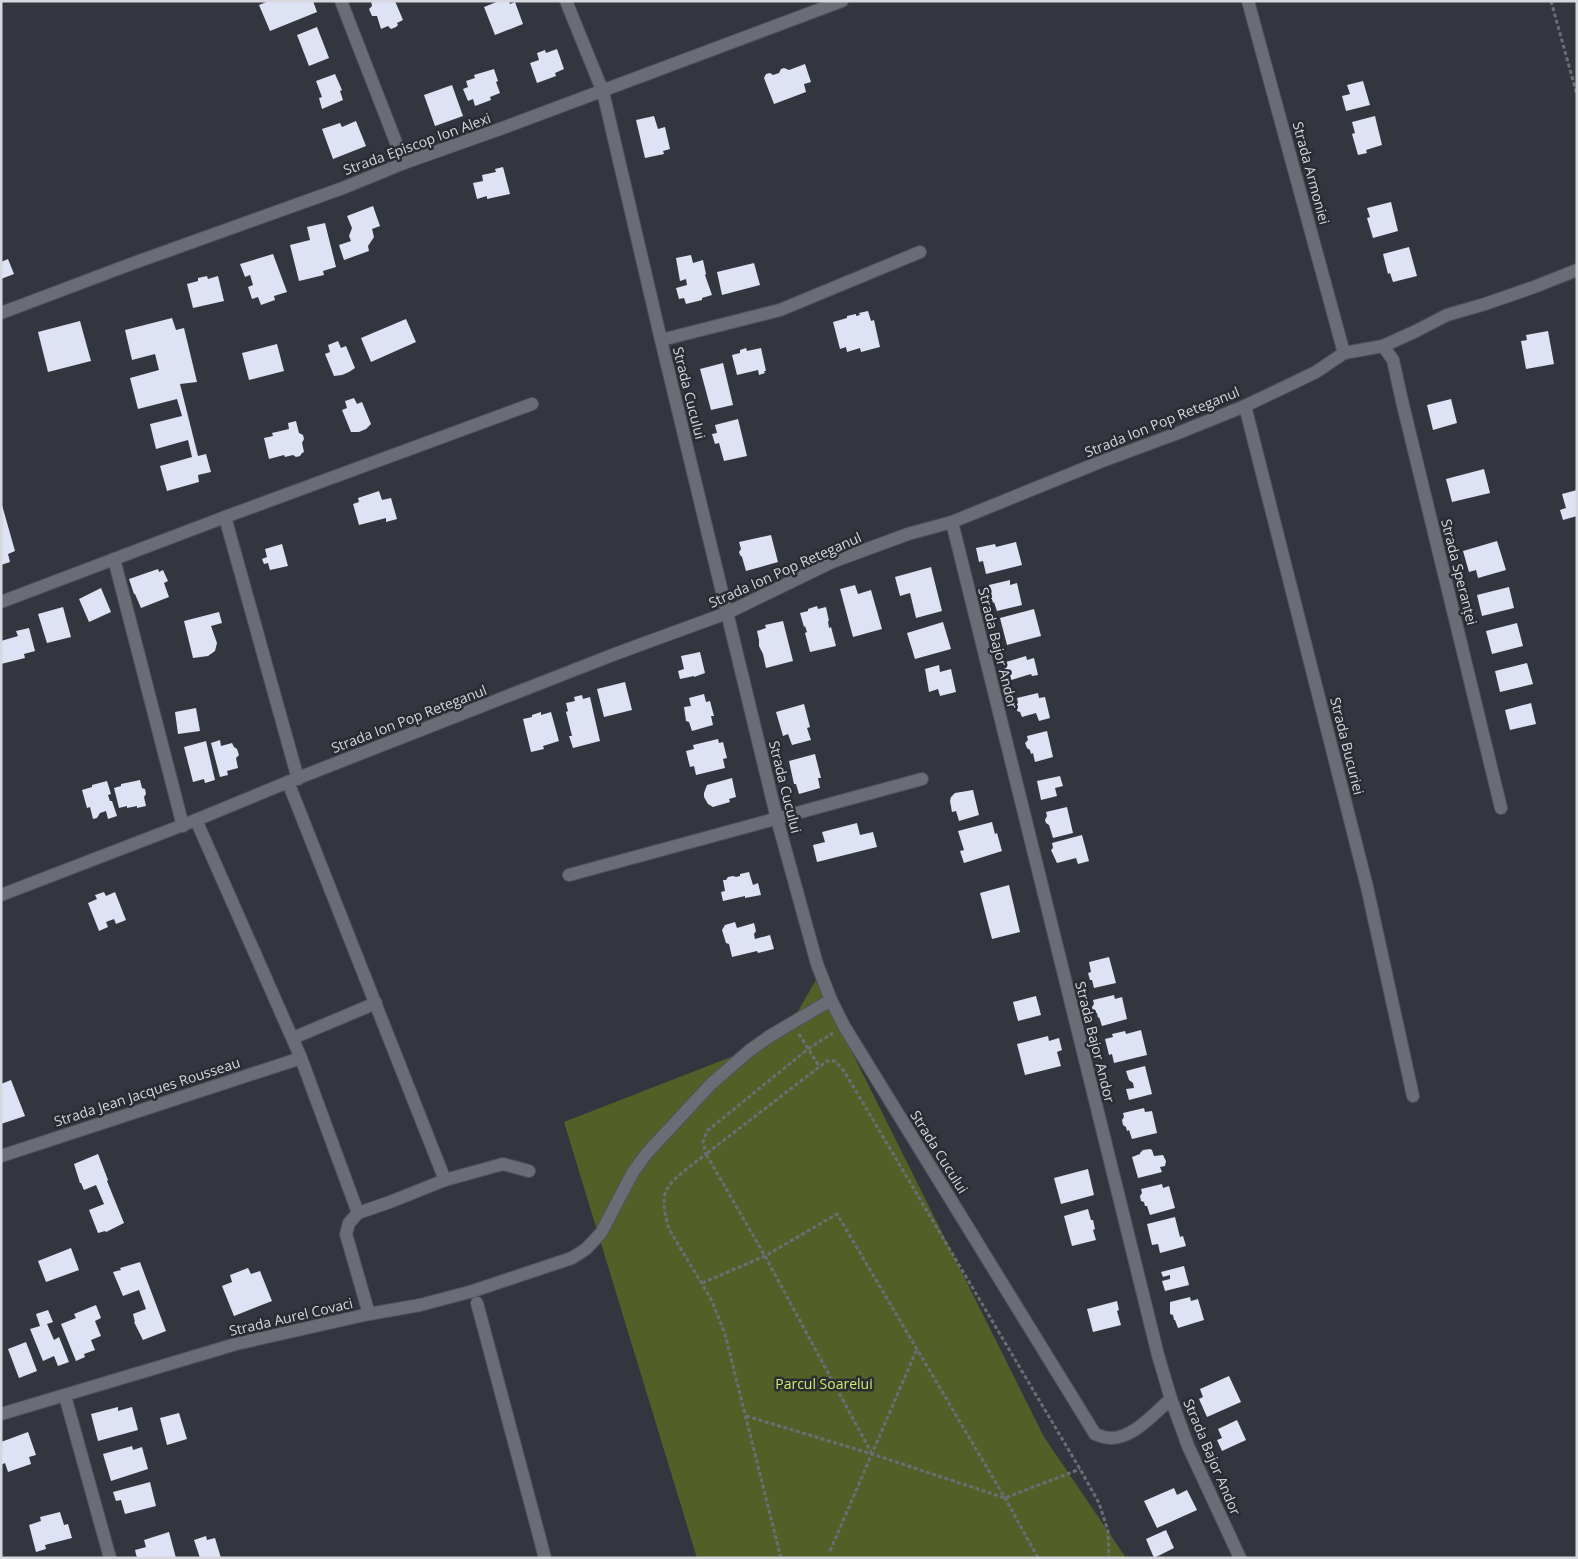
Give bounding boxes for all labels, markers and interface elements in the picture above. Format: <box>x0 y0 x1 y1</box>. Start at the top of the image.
street label: Strada Episcop Ion Alexi <box>340 108 493 179</box>
street label: Strada Armoniei <box>1289 119 1334 226</box>
street label: Strada Cucului <box>669 345 710 441</box>
street label: Strada Ion Pop Reteganul <box>1082 382 1242 461</box>
street label: Strada Speranței <box>1437 517 1482 627</box>
street label: Strada Ion Pop Reteganul <box>705 527 864 612</box>
street label: Strada Bajor Andor <box>974 585 1023 711</box>
street label: Strada Ion Pop Reteganul <box>328 680 489 757</box>
street label: Strada Bucuriei <box>1326 695 1369 797</box>
street label: Strada Cucului <box>765 739 806 835</box>
street label: Strada Bajor Andor <box>1071 979 1120 1105</box>
street label: Strada Jean Jacques Rousseau <box>51 1052 242 1131</box>
street label: Strada Cucului <box>906 1107 973 1197</box>
street label: Strada Aurel Covaci <box>227 1293 355 1340</box>
park label: Parcul Soarelui <box>775 1374 873 1393</box>
street label: Strada Bajor Andor <box>1179 1396 1246 1518</box>

